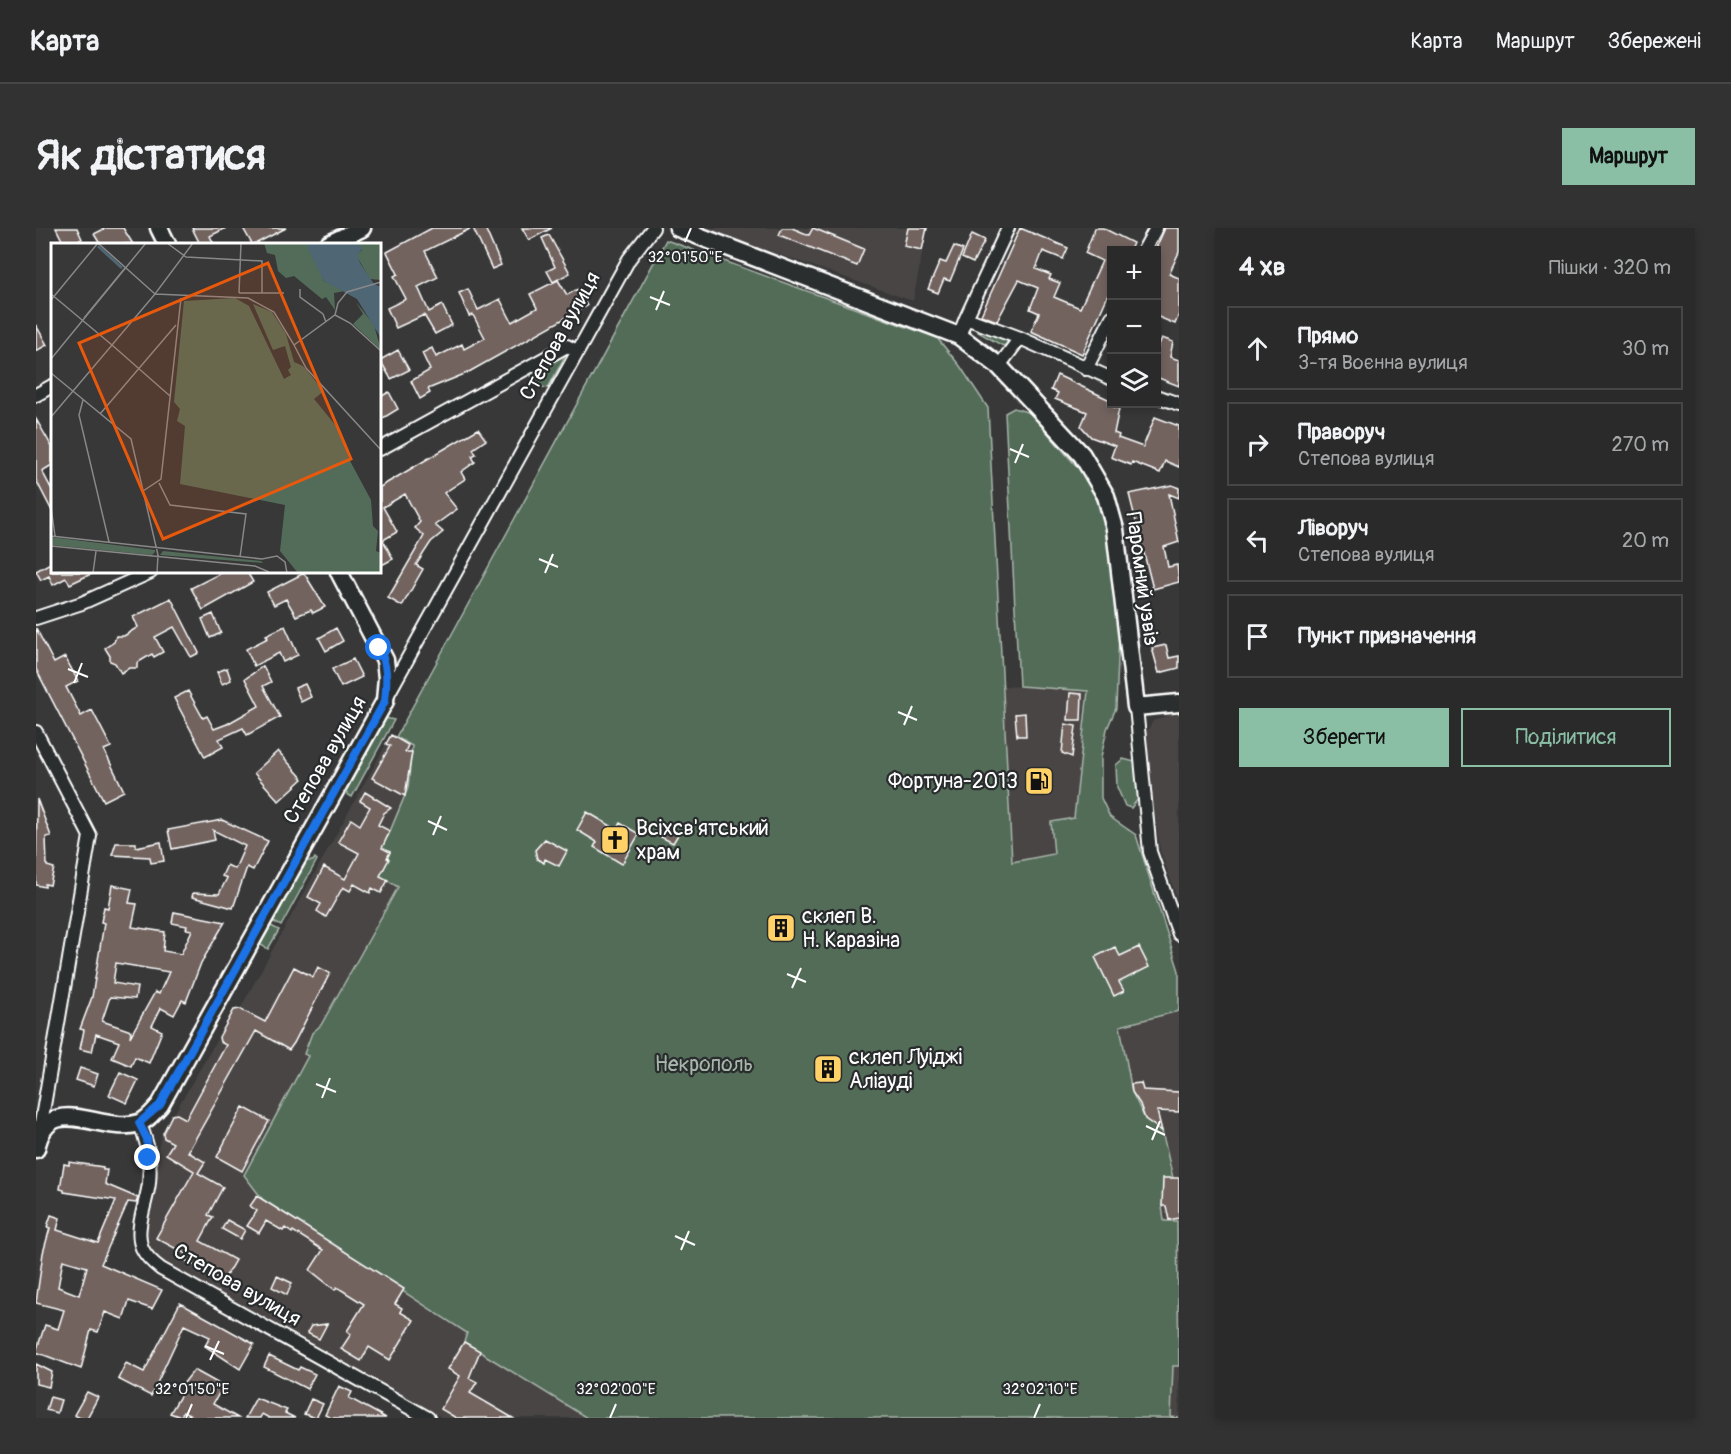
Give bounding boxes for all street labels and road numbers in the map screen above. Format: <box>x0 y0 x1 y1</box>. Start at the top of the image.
street label: Степова вулиця <box>513 267 607 405</box>
street label: Паромний узвіз <box>1119 510 1165 648</box>
street label: Степова вулиця <box>278 691 372 829</box>
street label: Степова вулиця <box>168 1238 306 1332</box>

